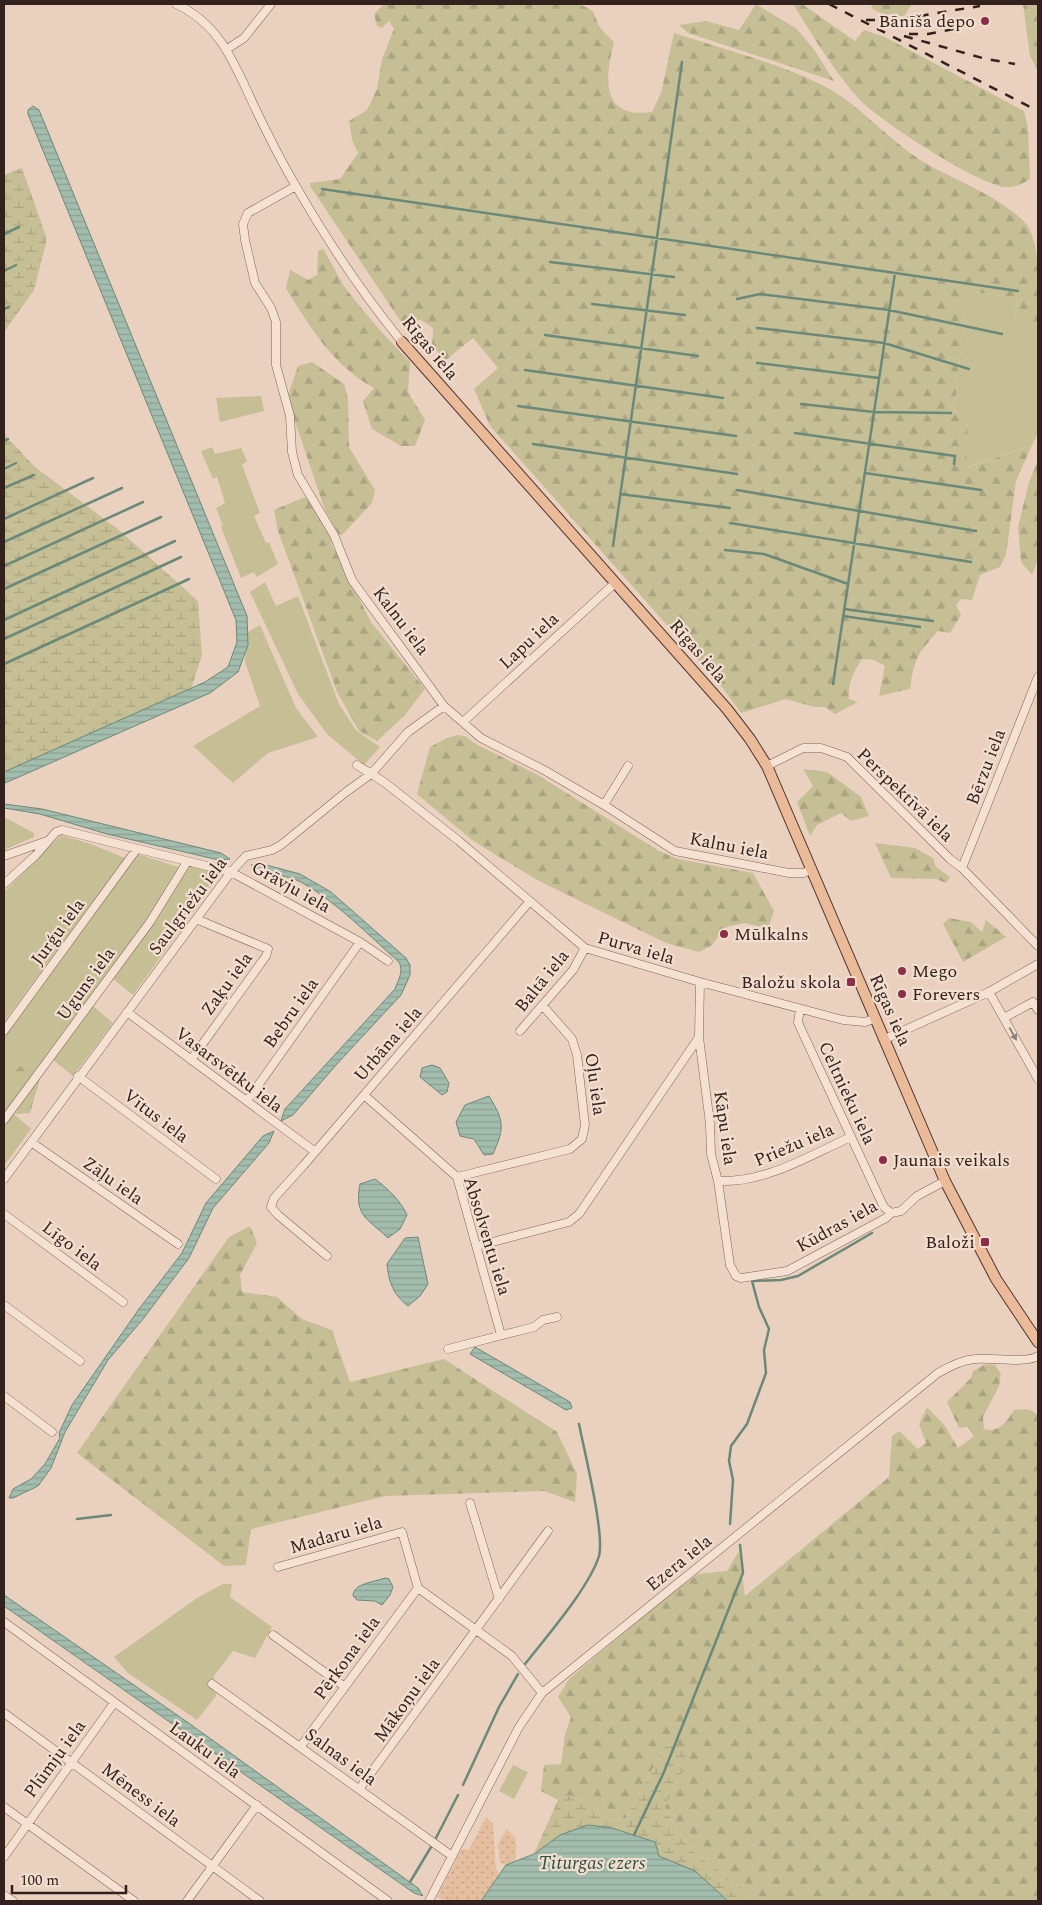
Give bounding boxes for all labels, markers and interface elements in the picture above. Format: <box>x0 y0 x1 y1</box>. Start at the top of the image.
place label: Bānīša depo <box>878 8 975 35</box>
marker: Bānīša depo <box>979 15 991 27</box>
street label: Rīgas iela <box>395 310 465 386</box>
street label: Kalnu iela <box>366 581 436 661</box>
street label: Lapu iela <box>493 606 565 676</box>
street label: Rīgas iela <box>663 613 733 689</box>
street label: Bērzu iela <box>959 725 1013 809</box>
street label: Perspektīvā iela <box>850 742 960 849</box>
street label: Kalnu iela <box>687 825 771 867</box>
street label: Saulgriežu iela <box>142 851 234 961</box>
street label: Grāvju iela <box>246 854 336 920</box>
street label: Jurģu iela <box>24 893 92 971</box>
place label: Mūlkalns <box>734 921 809 948</box>
street label: Purva iela <box>594 924 678 972</box>
marker: Mūlkalns <box>718 928 730 940</box>
street label: Uguns iela <box>50 941 122 1026</box>
street label: Baltā iela <box>508 944 576 1018</box>
street label: Zaķu iela <box>195 946 260 1022</box>
place label: Mego <box>912 958 957 985</box>
marker: Mego <box>896 965 908 977</box>
place label: Baložu skola <box>741 969 841 996</box>
street label: Rīgas iela <box>862 969 918 1051</box>
street label: Bebru iela <box>257 972 325 1054</box>
marker: Baložu skola <box>845 976 857 988</box>
place label: Forevers <box>912 981 980 1008</box>
marker: Forevers <box>896 988 908 1000</box>
street label: Urbāna iela <box>347 1000 429 1088</box>
street label: Vasarsvētku iela <box>169 1020 289 1120</box>
one-way arrow <box>1009 1027 1017 1041</box>
street label: Celtnieku iela <box>811 1037 883 1149</box>
street label: Oļu iela <box>577 1051 613 1117</box>
street label: Vītus iela <box>117 1082 195 1150</box>
street label: Kāpu iela <box>706 1089 744 1167</box>
street label: Priežu iela <box>750 1116 838 1174</box>
place label: Jaunais veikals <box>893 1147 1010 1174</box>
street label: Zāļu iela <box>77 1150 149 1212</box>
marker: Jaunais veikals <box>877 1154 889 1166</box>
street label: Absolventu iela <box>456 1173 518 1299</box>
street label: Kūdras iela <box>791 1192 883 1259</box>
street label: Līgo iela <box>36 1214 108 1278</box>
place label: Baloži <box>925 1229 975 1256</box>
marker: Baloži <box>979 1236 991 1248</box>
street label: Madaru iela <box>287 1509 386 1561</box>
street label: Ezera iela <box>640 1528 718 1598</box>
street label: Pērkona iela <box>307 1610 387 1706</box>
street label: Mākoņu iela <box>367 1652 447 1748</box>
street label: Plūmju iela <box>17 1714 93 1804</box>
street label: Lauku iela <box>163 1715 247 1785</box>
street label: Salnas iela <box>299 1721 383 1793</box>
street label: Mēness iela <box>96 1756 187 1834</box>
water label: Titurgas ezers <box>539 1849 646 1878</box>
scale bar <box>12 1862 126 1894</box>
text: 100 m <box>20 1869 59 1892</box>

